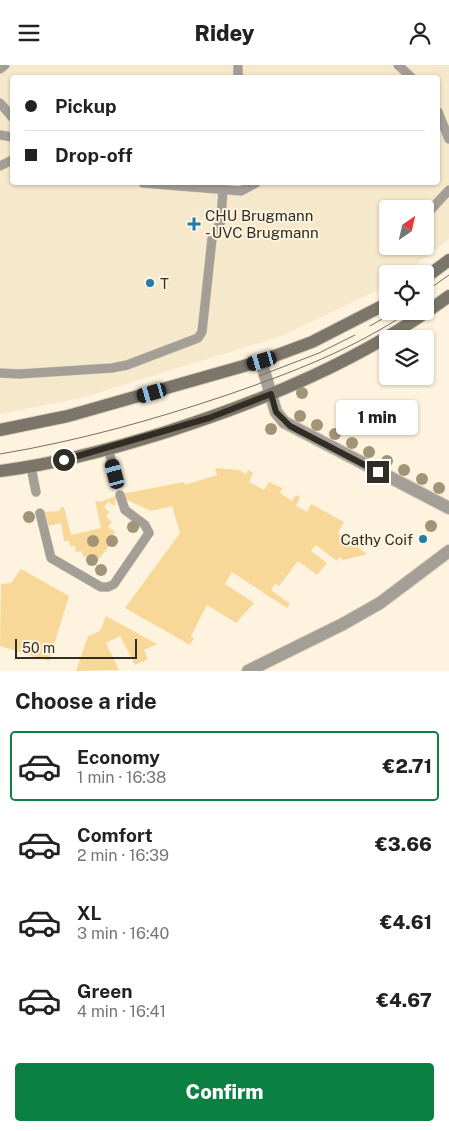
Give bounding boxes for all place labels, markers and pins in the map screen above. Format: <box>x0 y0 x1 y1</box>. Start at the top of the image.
place label: CHU Brugmann - UVC Brugmann <box>205 207 319 241</box>
marker: CHU Brugmann - UVC Brugmann <box>187 217 201 231</box>
place label: T <box>160 275 169 292</box>
marker: T <box>144 277 156 289</box>
place label: Cathy Coif <box>341 531 413 548</box>
marker: Cathy Coif <box>417 533 429 545</box>

